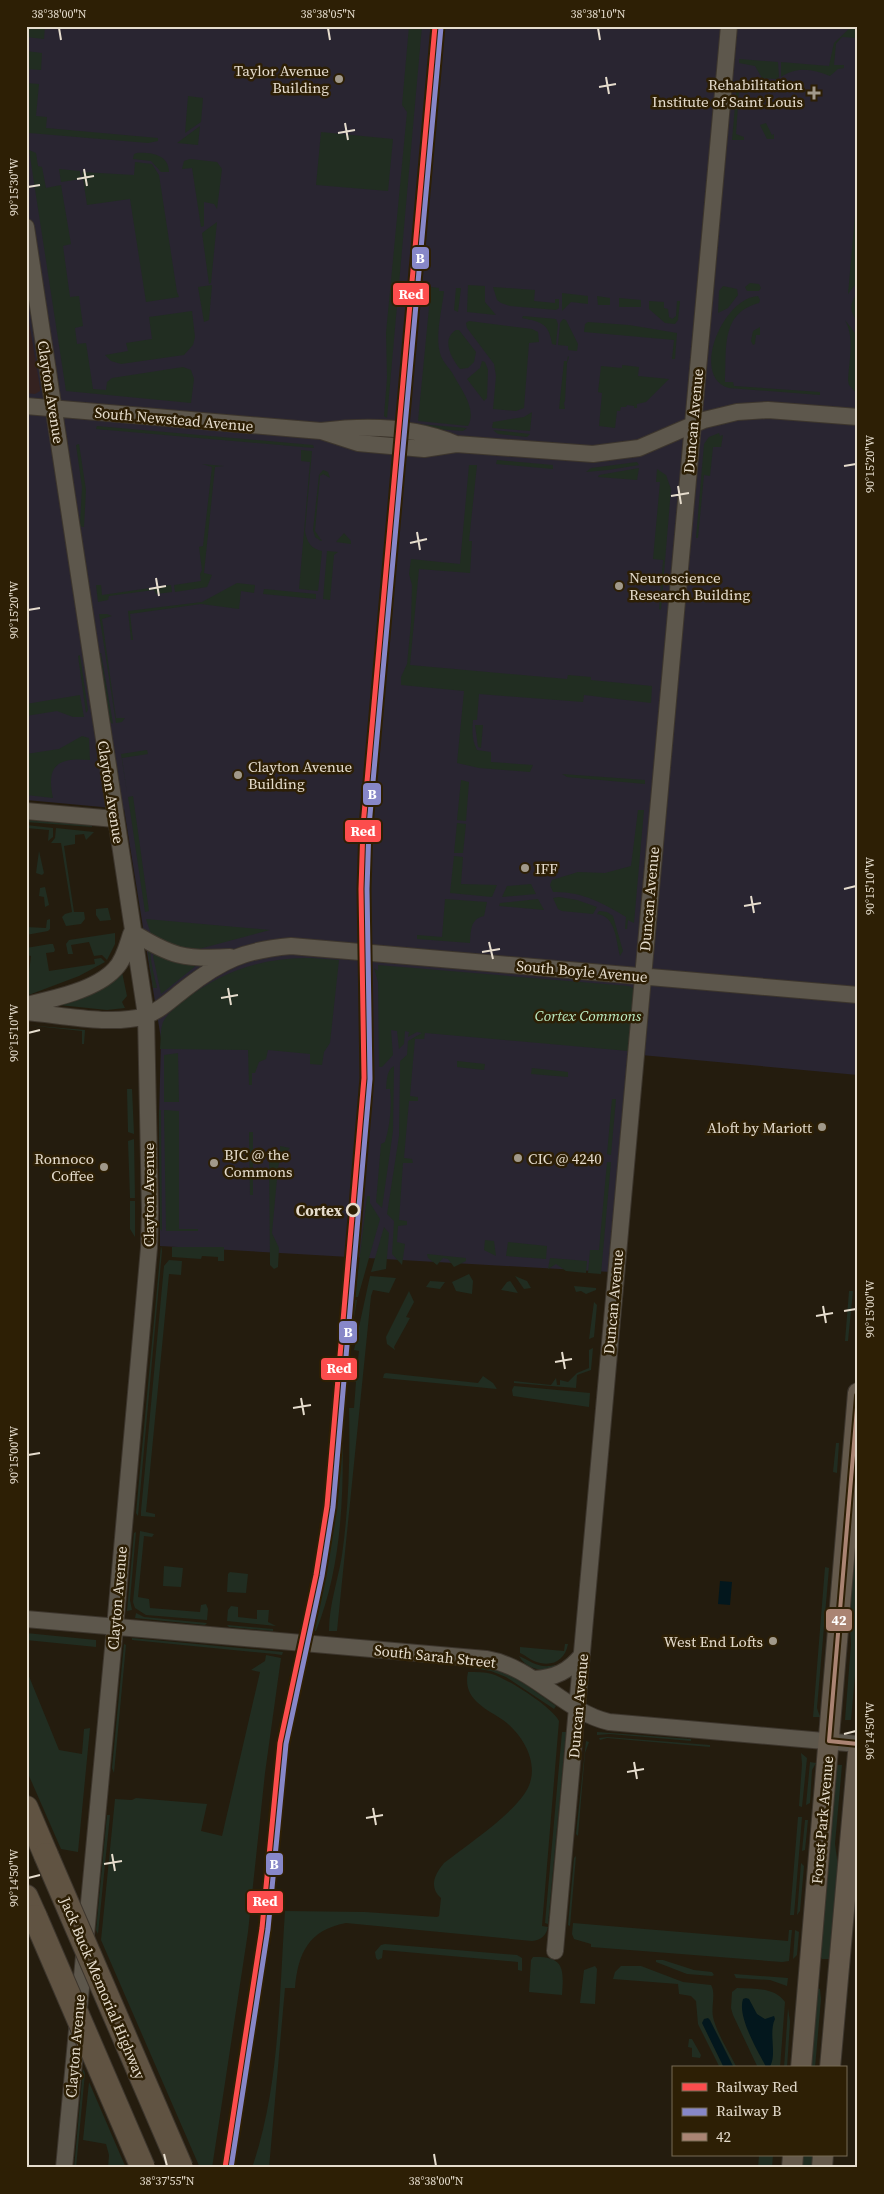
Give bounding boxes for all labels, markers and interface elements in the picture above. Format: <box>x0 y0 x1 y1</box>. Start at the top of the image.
text: 38°38'00"N <box>31 6 87 22</box>
text: 38°38'05"N <box>300 6 356 22</box>
text: 38°38'10"N <box>570 6 626 22</box>
place label: Taylor Avenue Building <box>234 60 329 98</box>
marker: Taylor Avenue Building <box>333 73 345 85</box>
place label: Rehabilitation Institute of Saint Louis <box>652 74 803 112</box>
marker: Rehabilitation Institute of Saint Louis <box>807 86 821 100</box>
text: 90°15'30"W <box>6 158 22 216</box>
line badge: B <box>411 246 430 270</box>
text: B <box>415 248 425 268</box>
line badge: Red <box>392 282 430 306</box>
text: Red <box>399 284 424 304</box>
street label: Clayton Avenue <box>32 339 70 445</box>
street label: Duncan Avenue <box>678 367 708 474</box>
street label: South Newstead Avenue <box>94 402 255 436</box>
text: 90°15'20"W <box>862 435 878 493</box>
place label: Neuroscience Research Building <box>629 567 751 605</box>
marker: Neuroscience Research Building <box>613 580 625 592</box>
text: 90°15'20"W <box>6 581 22 639</box>
street label: Clayton Avenue <box>92 739 130 845</box>
place label: Clayton Avenue Building <box>248 756 352 794</box>
marker: Clayton Avenue Building <box>232 769 244 781</box>
line badge: B <box>362 782 382 806</box>
text: B <box>367 784 377 804</box>
line badge: Red <box>344 819 382 843</box>
text: Red <box>351 821 376 841</box>
street label: Duncan Avenue <box>634 845 664 952</box>
text: 90°15'10"W <box>862 857 878 915</box>
place label: IFF <box>535 858 558 879</box>
marker: IFF <box>519 862 531 874</box>
street label: South Boyle Avenue <box>516 955 649 987</box>
text: 90°15'10"W <box>6 1004 22 1062</box>
park label: Cortex Commons <box>535 1005 642 1026</box>
place label: Aloft by Mariott <box>707 1117 812 1138</box>
marker: Aloft by Mariott <box>816 1121 828 1133</box>
street label: Clayton Avenue <box>138 1143 159 1247</box>
place label: BJC @ the Commons <box>224 1144 293 1182</box>
place label: Ronnoco Coffee <box>34 1148 94 1186</box>
place label: CIC @ 4240 <box>528 1148 602 1169</box>
marker: CIC @ 4240 <box>512 1152 524 1164</box>
marker: BJC @ the Commons <box>208 1157 220 1169</box>
marker: Ronnoco Coffee <box>98 1161 110 1173</box>
place label: Cortex <box>296 1200 343 1221</box>
marker: Cortex <box>346 1203 360 1217</box>
street label: Duncan Avenue <box>598 1248 628 1355</box>
text: 90°15'00"W <box>862 1280 878 1338</box>
line badge: B <box>338 1320 358 1344</box>
text: B <box>343 1322 353 1342</box>
line badge: Red <box>320 1357 358 1381</box>
text: Red <box>327 1358 352 1378</box>
text: 90°15'00"W <box>6 1426 22 1484</box>
street label: Clayton Avenue <box>102 1545 132 1651</box>
line badge: 42 <box>825 1608 853 1632</box>
text: 42 <box>831 1610 847 1630</box>
place label: West End Lofts <box>664 1631 763 1652</box>
marker: West End Lofts <box>767 1635 779 1647</box>
street label: South Sarah Street <box>373 1639 497 1673</box>
street label: Duncan Avenue <box>563 1652 593 1759</box>
text: 90°14'50"W <box>862 1702 878 1760</box>
street label: Forest Park Avenue <box>806 1755 838 1885</box>
text: 90°14'50"W <box>6 1849 22 1907</box>
line badge: B <box>265 1852 284 1876</box>
text: B <box>269 1854 279 1874</box>
line badge: Red <box>246 1890 284 1914</box>
text: Red <box>253 1891 278 1911</box>
street label: Jack Buck Memorial Highway <box>55 1893 151 2083</box>
street label: Clayton Avenue <box>60 1993 90 2099</box>
legend <box>672 2066 846 2156</box>
text: Railway Red <box>716 2076 798 2097</box>
text: Railway B <box>716 2100 782 2121</box>
text: 42 <box>716 2126 731 2147</box>
text: 38°37'55"N <box>139 2173 195 2189</box>
text: 38°38'00"N <box>408 2173 464 2189</box>

